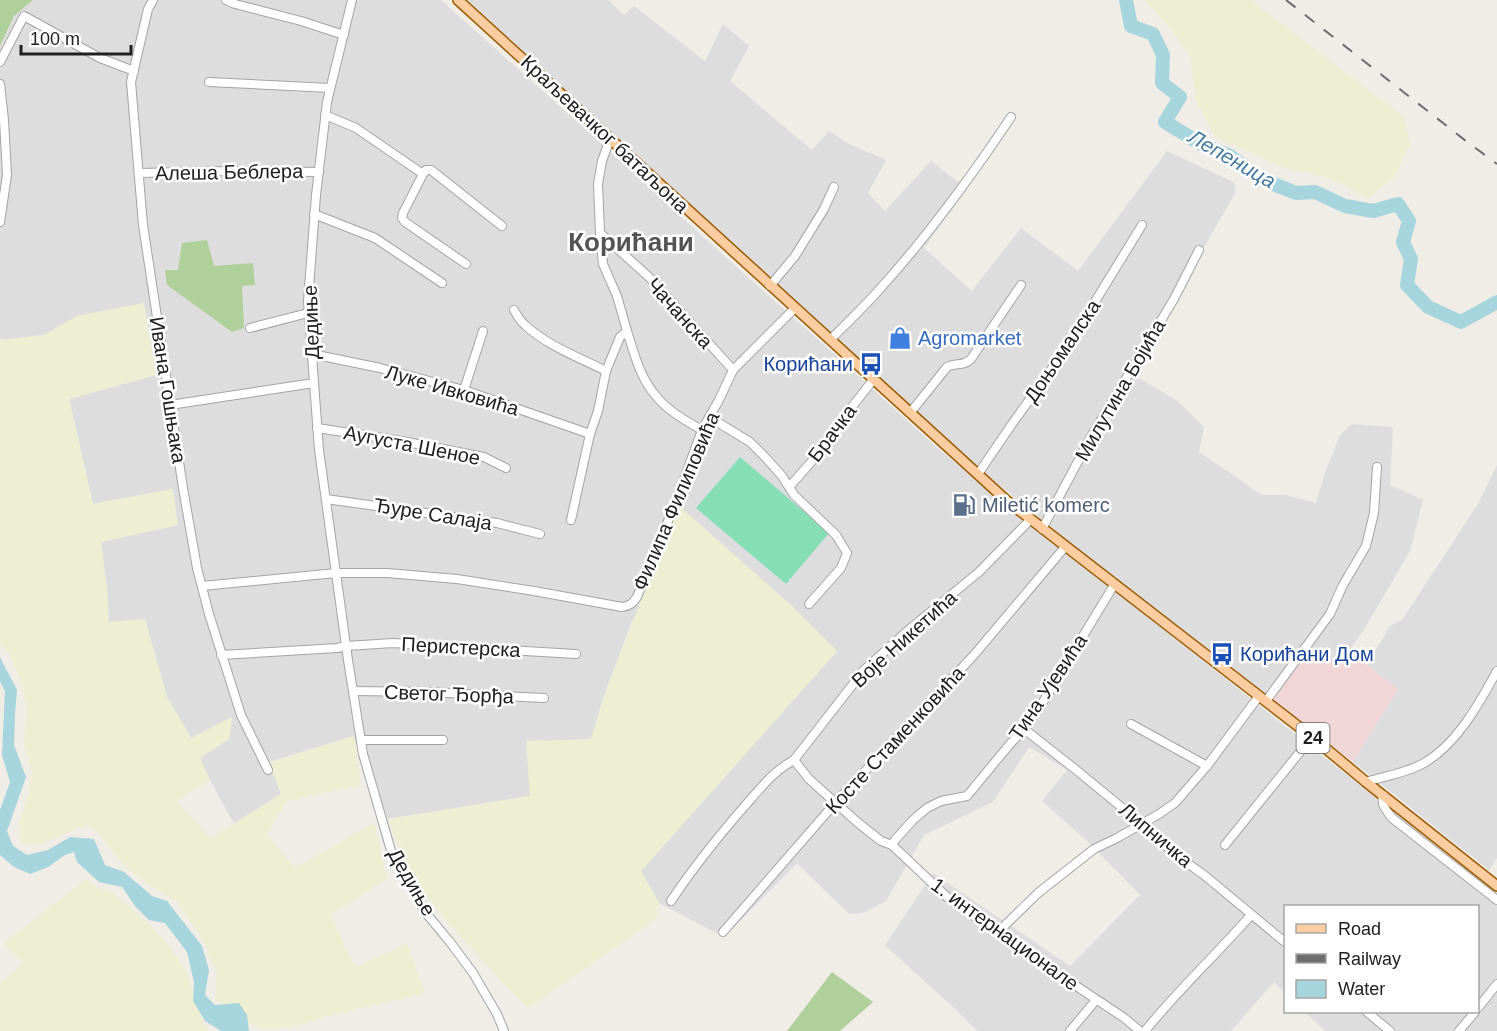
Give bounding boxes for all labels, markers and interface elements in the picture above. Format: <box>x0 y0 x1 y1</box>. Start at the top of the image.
scale bar <box>21 18 130 56</box>
text: 100 m <box>30 29 80 49</box>
street label: Краљевачког батаљона <box>517 51 694 218</box>
water label: Лепеница <box>1183 123 1280 193</box>
street label: Алеша Беблера <box>155 160 304 184</box>
district label: Корићани <box>568 227 694 257</box>
street label: Чачанска <box>643 273 718 353</box>
street label: Дедиње <box>299 284 323 360</box>
street label: Доњомалска <box>1020 295 1105 407</box>
street label: Ивана Гошњака <box>146 315 191 466</box>
street label: Милутина Бојића <box>1071 315 1170 465</box>
shop icon: Agromarket <box>887 325 913 351</box>
place label: Agromarket <box>918 327 1022 349</box>
bus stop icon: Корићани <box>858 351 884 377</box>
place label: Корићани <box>763 353 853 375</box>
street label: Луке Ивковића <box>383 360 522 420</box>
street label: Брачка <box>803 399 861 466</box>
street label: Филипа Филиповића <box>628 408 724 594</box>
street label: Аугуста Шеное <box>342 421 482 469</box>
fuel station icon: Miletić komerc <box>951 492 977 518</box>
street label: Ђуре Салаја <box>372 494 494 534</box>
place label: Miletić komerc <box>982 494 1110 516</box>
street label: Воје Никетића <box>847 586 962 692</box>
street label: Тина Ујевића <box>1005 629 1092 744</box>
street label: Перистерска <box>401 633 522 661</box>
bus stop icon: Корићани Дом <box>1209 641 1235 667</box>
place label: Корићани Дом <box>1240 643 1374 665</box>
street label: Косте Стаменковића <box>821 661 969 818</box>
street label: Светог Ђорђа <box>384 681 515 707</box>
road number: 24 <box>1296 723 1330 753</box>
street label: Липничка <box>1115 798 1197 872</box>
street label: Дедиње <box>384 844 440 920</box>
street label: 1. интернационале <box>927 873 1083 995</box>
legend <box>1284 905 1479 1013</box>
text: Road <box>1338 919 1381 939</box>
text: Railway <box>1338 949 1401 969</box>
text: Water <box>1338 979 1385 999</box>

